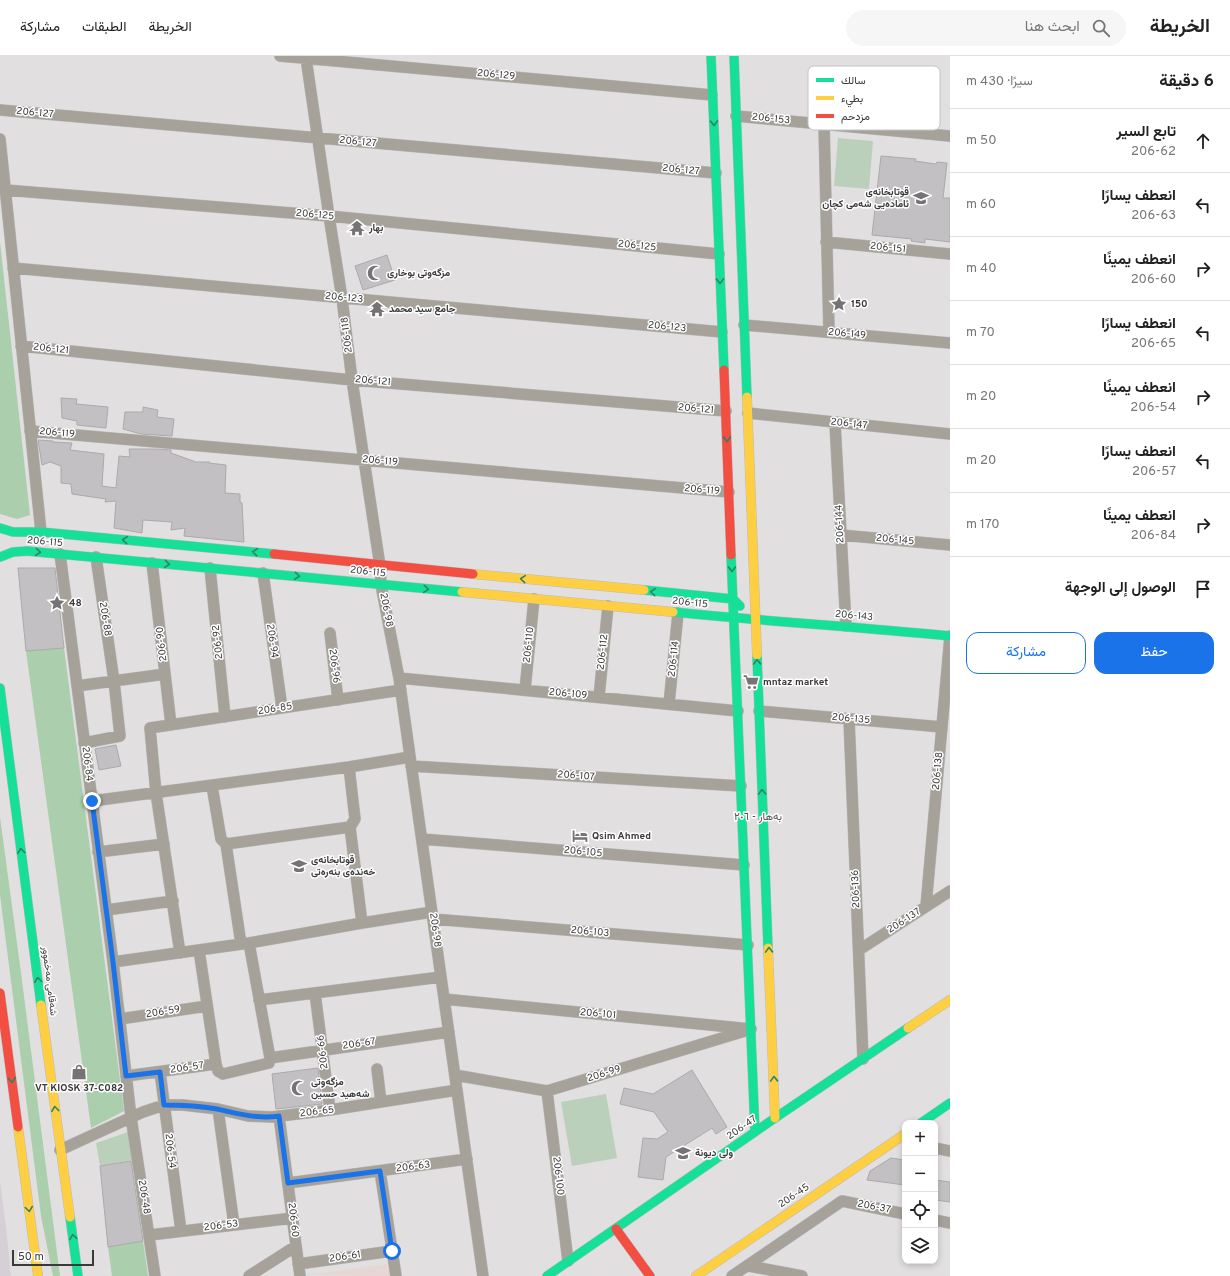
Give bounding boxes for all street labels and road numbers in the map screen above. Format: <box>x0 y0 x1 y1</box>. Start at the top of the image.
street label: 206-129 <box>476 67 516 83</box>
street label: 206-127 <box>16 105 54 121</box>
street label: 206-153 <box>751 111 791 127</box>
street label: 206-127 <box>339 134 377 150</box>
street label: 206-127 <box>662 162 700 178</box>
street label: 206-125 <box>295 207 335 223</box>
street label: 206-125 <box>617 238 657 254</box>
street label: 206-151 <box>869 240 907 256</box>
street label: 206-123 <box>324 290 364 306</box>
street label: 206-118 <box>338 316 356 354</box>
street label: 206-123 <box>647 319 687 335</box>
street label: 206-149 <box>827 326 867 342</box>
street label: 206-121 <box>32 341 70 357</box>
street label: 206-121 <box>354 373 392 389</box>
street label: 206-121 <box>677 401 715 417</box>
street label: 206-147 <box>830 416 868 432</box>
street label: 206-119 <box>39 425 75 441</box>
street label: 206-119 <box>362 453 398 469</box>
street label: 206-119 <box>684 482 720 498</box>
street label: 206-144 <box>833 504 847 544</box>
street label: 206-145 <box>875 532 915 548</box>
street label: 206-115 <box>26 534 64 550</box>
street label: 206-115 <box>349 564 387 580</box>
street label: 206-98 <box>376 592 396 628</box>
street label: 206-115 <box>671 595 709 611</box>
street label: 206-88 <box>96 601 114 637</box>
street label: 206-143 <box>834 608 874 624</box>
street label: 206-94 <box>263 623 281 659</box>
street label: 206-92 <box>210 624 226 660</box>
street label: 206-90 <box>153 626 171 662</box>
street label: 206-110 <box>521 626 537 664</box>
street label: 206-112 <box>595 633 611 671</box>
street label: 206-114 <box>666 640 682 678</box>
street label: 206-96 <box>325 648 343 684</box>
street label: 206-109 <box>548 686 588 702</box>
street label: 206-85 <box>257 700 293 718</box>
street label: 206-135 <box>831 711 871 727</box>
street label: 206-84 <box>78 746 96 782</box>
street label: 206-138 <box>930 751 946 791</box>
street label: 206-107 <box>557 768 595 784</box>
street label: 206-105 <box>563 844 603 860</box>
street label: 206-136 <box>849 870 863 908</box>
street label: 206-137 <box>885 905 923 937</box>
street label: 206-98 <box>426 912 444 948</box>
street label: 206-103 <box>570 924 610 940</box>
street label: شەقامی مەخموور <box>38 945 60 1017</box>
street label: 206-59 <box>145 1003 181 1021</box>
street label: 206-101 <box>579 1006 617 1022</box>
street label: 206-66 <box>314 1034 332 1070</box>
street label: 206-67 <box>342 1035 376 1053</box>
street label: 206-57 <box>169 1059 205 1077</box>
street label: 206-99 <box>586 1063 622 1085</box>
street label: 206-65 <box>299 1103 335 1121</box>
street label: 206-47 <box>724 1113 760 1143</box>
street label: 206-54 <box>161 1133 179 1169</box>
street label: 206-100 <box>549 1156 567 1196</box>
street label: 206-63 <box>395 1158 431 1176</box>
street label: 206-48 <box>135 1179 153 1215</box>
street label: 206-45 <box>776 1181 812 1211</box>
street label: 206-37 <box>856 1197 892 1217</box>
street label: 206-60 <box>284 1202 302 1238</box>
street label: 206-53 <box>203 1217 239 1235</box>
street label: 206-61 <box>328 1248 362 1266</box>

